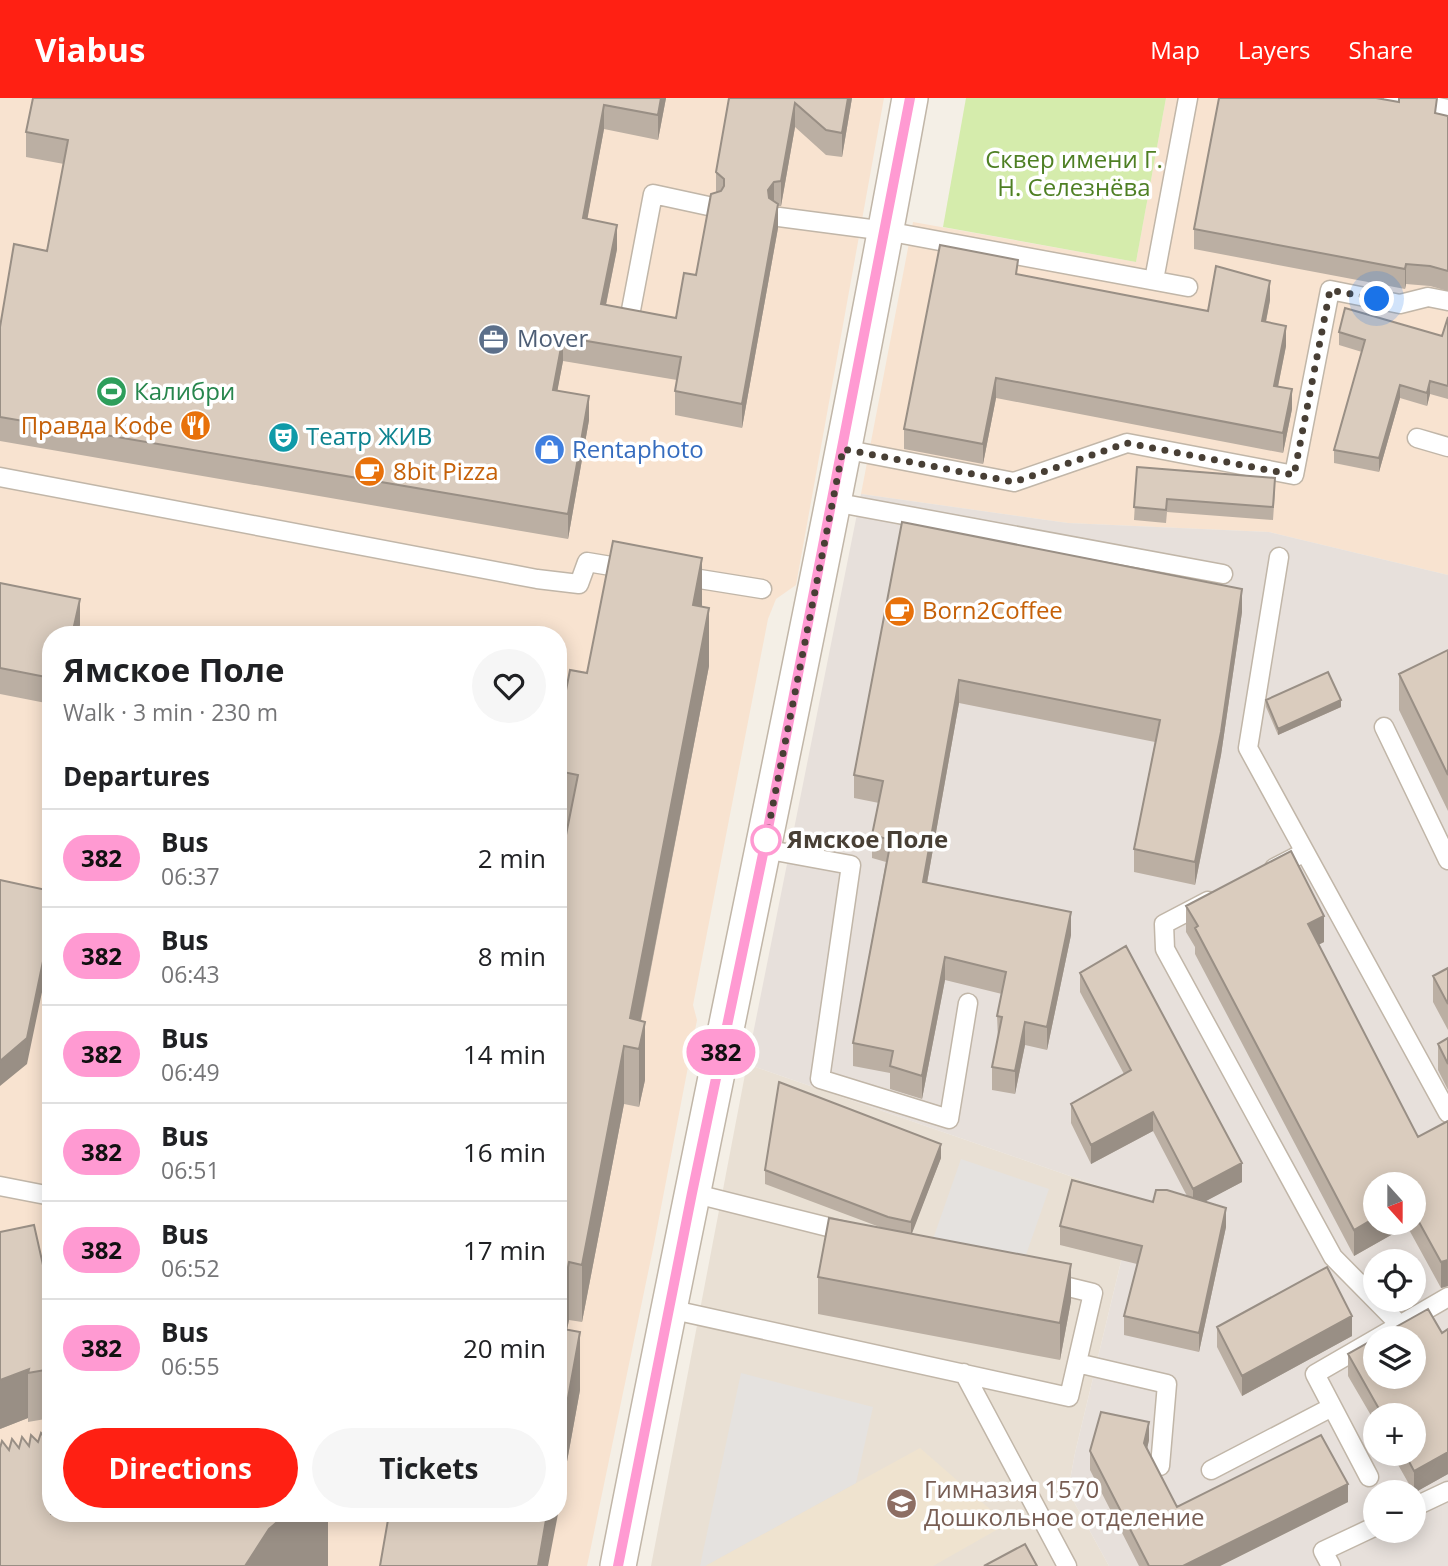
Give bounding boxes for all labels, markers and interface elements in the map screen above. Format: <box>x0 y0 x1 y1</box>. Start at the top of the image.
text: Viabus <box>35 27 145 72</box>
text: Map <box>1150 33 1200 66</box>
text: Layers <box>1238 33 1311 66</box>
text: Share <box>1349 33 1413 66</box>
park label: Сквер имени Г. Н. Селезнёва <box>985 142 1163 203</box>
your location <box>1359 281 1394 316</box>
place label: Mover <box>517 321 588 354</box>
office icon: Mover <box>477 322 511 356</box>
place label: Калибри <box>134 374 235 407</box>
sports icon: Калибри <box>94 375 128 409</box>
place label: Правда Кофе <box>21 408 173 441</box>
restaurant icon: Правда Кофе <box>179 409 213 443</box>
place label: Театр ЖИВ <box>306 419 432 452</box>
theatre icon: Театр ЖИВ <box>266 420 300 454</box>
place label: Rentaphoto <box>572 432 704 465</box>
shop icon: Rentaphoto <box>532 433 566 467</box>
place label: 8bit Pizza <box>393 454 499 487</box>
cafe icon: 8bit Pizza <box>353 455 387 489</box>
place label: Born2Coffee <box>922 593 1063 626</box>
cafe icon: Born2Coffee <box>882 594 916 628</box>
text: Ямское Поле <box>63 647 285 692</box>
button: heart <box>472 649 546 723</box>
text: Walk · 3 min · 230 m <box>63 696 278 728</box>
text: Departures <box>63 758 210 794</box>
place label: Ямское Поле <box>786 822 948 855</box>
text: Bus <box>161 824 208 860</box>
marker: Ямское Поле <box>751 825 781 855</box>
text: 2 min <box>478 840 546 876</box>
text: 382 <box>81 841 122 874</box>
text: 06:37 <box>161 860 220 892</box>
text: Bus <box>161 922 208 958</box>
text: 8 min <box>478 938 546 974</box>
text: 382 <box>81 939 122 972</box>
text: 06:43 <box>161 958 220 990</box>
text: Bus <box>161 1020 208 1056</box>
line badge: 382 <box>681 1029 761 1075</box>
text: 382 <box>700 1035 742 1068</box>
text: 14 min <box>463 1036 546 1072</box>
text: 382 <box>81 1037 122 1070</box>
text: 06:49 <box>161 1056 220 1088</box>
text: Bus <box>161 1118 208 1154</box>
text: 16 min <box>463 1134 546 1170</box>
text: 382 <box>81 1135 122 1168</box>
text: 06:51 <box>161 1154 220 1186</box>
north arrow <box>1363 1172 1426 1236</box>
map controls <box>1363 1172 1426 1543</box>
text: Bus <box>161 1216 208 1252</box>
text: 17 min <box>463 1232 546 1268</box>
text: 382 <box>81 1233 122 1266</box>
button: locate <box>1363 1249 1426 1312</box>
text: 06:52 <box>161 1252 220 1284</box>
text: Bus <box>161 1314 208 1350</box>
button: layers <box>1363 1326 1426 1389</box>
text: 20 min <box>463 1330 546 1366</box>
text: 382 <box>81 1331 122 1364</box>
text: 06:55 <box>161 1350 220 1382</box>
button: + <box>1363 1403 1426 1466</box>
button: Directions <box>63 1428 298 1508</box>
button: Tickets <box>312 1428 546 1508</box>
place label: Гимназия 1570 Дошкольное отделение <box>924 1472 1204 1533</box>
button: − <box>1363 1480 1426 1543</box>
school or university icon: Гимназия 1570 Дошкольное отделение <box>884 1487 918 1521</box>

